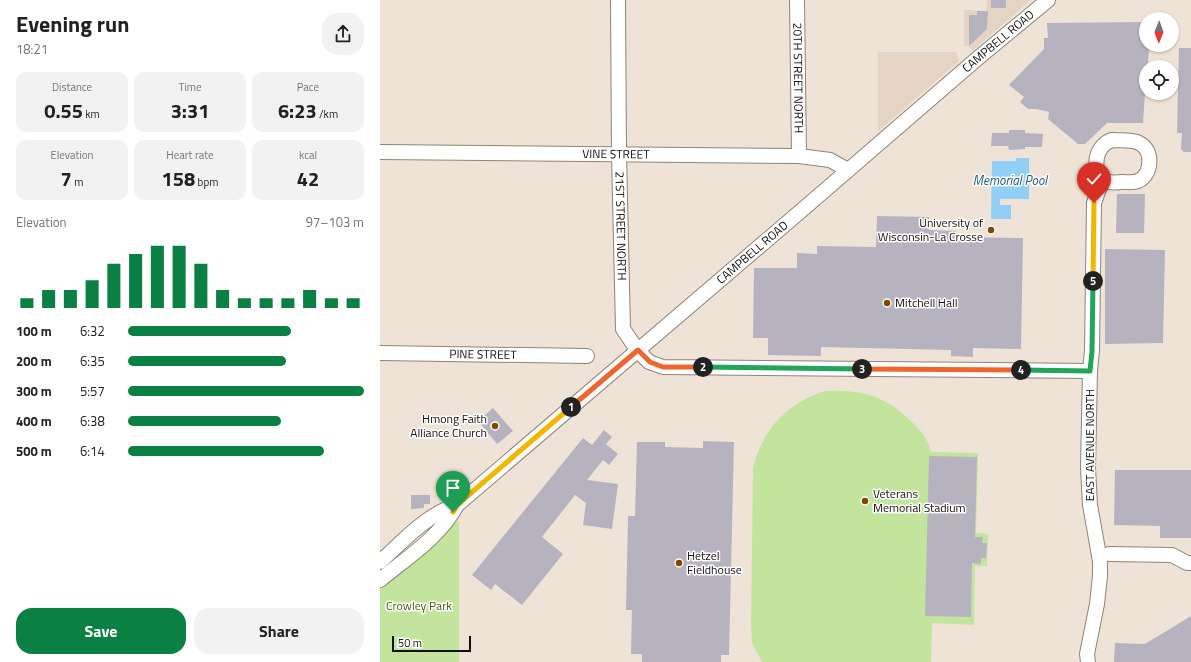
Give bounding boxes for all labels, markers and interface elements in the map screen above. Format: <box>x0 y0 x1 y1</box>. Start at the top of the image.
street label: CAMPBELL ROAD <box>958 5 1038 77</box>
text: Evening run <box>16 7 129 41</box>
north arrow <box>1139 12 1179 52</box>
map controls <box>1139 12 1179 100</box>
button: share <box>322 13 364 55</box>
street label: 20TH STREET NORTH <box>788 22 809 133</box>
text: 18:21 <box>16 39 48 59</box>
button: locate <box>1139 60 1179 100</box>
text: Distance <box>52 79 92 95</box>
text: Time <box>179 79 201 95</box>
text: Pace <box>297 79 319 95</box>
text: 0.55 <box>44 95 83 126</box>
text: 3:31 <box>171 95 209 126</box>
text: 6:23 <box>278 95 317 126</box>
text: km <box>83 106 100 122</box>
text: /km <box>317 106 338 122</box>
street label: VINE STREET <box>582 144 650 164</box>
text: Elevation <box>51 147 93 163</box>
text: Heart rate <box>166 147 214 163</box>
text: kcal <box>299 147 317 163</box>
pin <box>1077 162 1111 203</box>
text: 7 <box>61 163 72 194</box>
text: 158 <box>162 163 195 194</box>
text: 42 <box>297 163 319 194</box>
icon: check <box>1083 168 1105 190</box>
water label: Memorial Pool <box>973 170 1049 190</box>
street label: 21ST STREET NORTH <box>610 171 632 281</box>
text: m <box>72 174 83 190</box>
text: bpm <box>195 174 218 190</box>
text: Elevation <box>16 212 67 232</box>
text: 97–103 m <box>306 212 364 232</box>
place label: University of Wisconsin-La Crosse <box>878 213 983 246</box>
street label: CAMPBELL ROAD <box>712 216 792 288</box>
marker: University of Wisconsin-La Crosse <box>986 225 996 235</box>
pin: 5 <box>1083 271 1103 291</box>
text: 5 <box>1090 273 1096 289</box>
place label: Mitchell Hall <box>895 293 958 312</box>
marker: Mitchell Hall <box>882 298 892 308</box>
text: 100 m <box>16 321 52 341</box>
text: 6:32 <box>80 321 105 341</box>
street label: PINE STREET <box>449 344 517 364</box>
text: 200 m <box>16 351 52 371</box>
text: 6:35 <box>80 351 105 371</box>
pin: 2 <box>693 357 713 377</box>
text: 2 <box>700 359 706 375</box>
pin: 3 <box>852 359 872 379</box>
pin: 4 <box>1011 360 1031 380</box>
text: 3 <box>859 361 865 377</box>
text: 4 <box>1018 362 1024 378</box>
text: 300 m <box>16 381 52 401</box>
text: 5:57 <box>80 381 105 401</box>
street label: EAST AVENUE NORTH <box>1080 389 1099 501</box>
pin: 1 <box>561 397 581 417</box>
text: 1 <box>568 399 574 415</box>
place label: Hmong Faith Alliance Church <box>410 409 487 442</box>
text: 400 m <box>16 411 52 431</box>
text: 6:38 <box>80 411 105 431</box>
marker: Hmong Faith Alliance Church <box>490 421 500 431</box>
text: 500 m <box>16 441 52 461</box>
text: 6:14 <box>80 441 105 461</box>
pin <box>436 471 470 512</box>
icon: arrive <box>442 477 464 499</box>
place label: Veterans Memorial Stadium <box>873 484 966 517</box>
marker: Veterans Memorial Stadium <box>860 496 870 506</box>
place label: Hetzel Fieldhouse <box>687 546 742 579</box>
marker: Hetzel Fieldhouse <box>674 558 684 568</box>
park label: Crowley Park <box>386 596 452 615</box>
button: Save <box>16 608 186 654</box>
button: Share <box>194 608 364 654</box>
scale bar <box>392 634 471 653</box>
text: 50 m <box>398 635 422 651</box>

